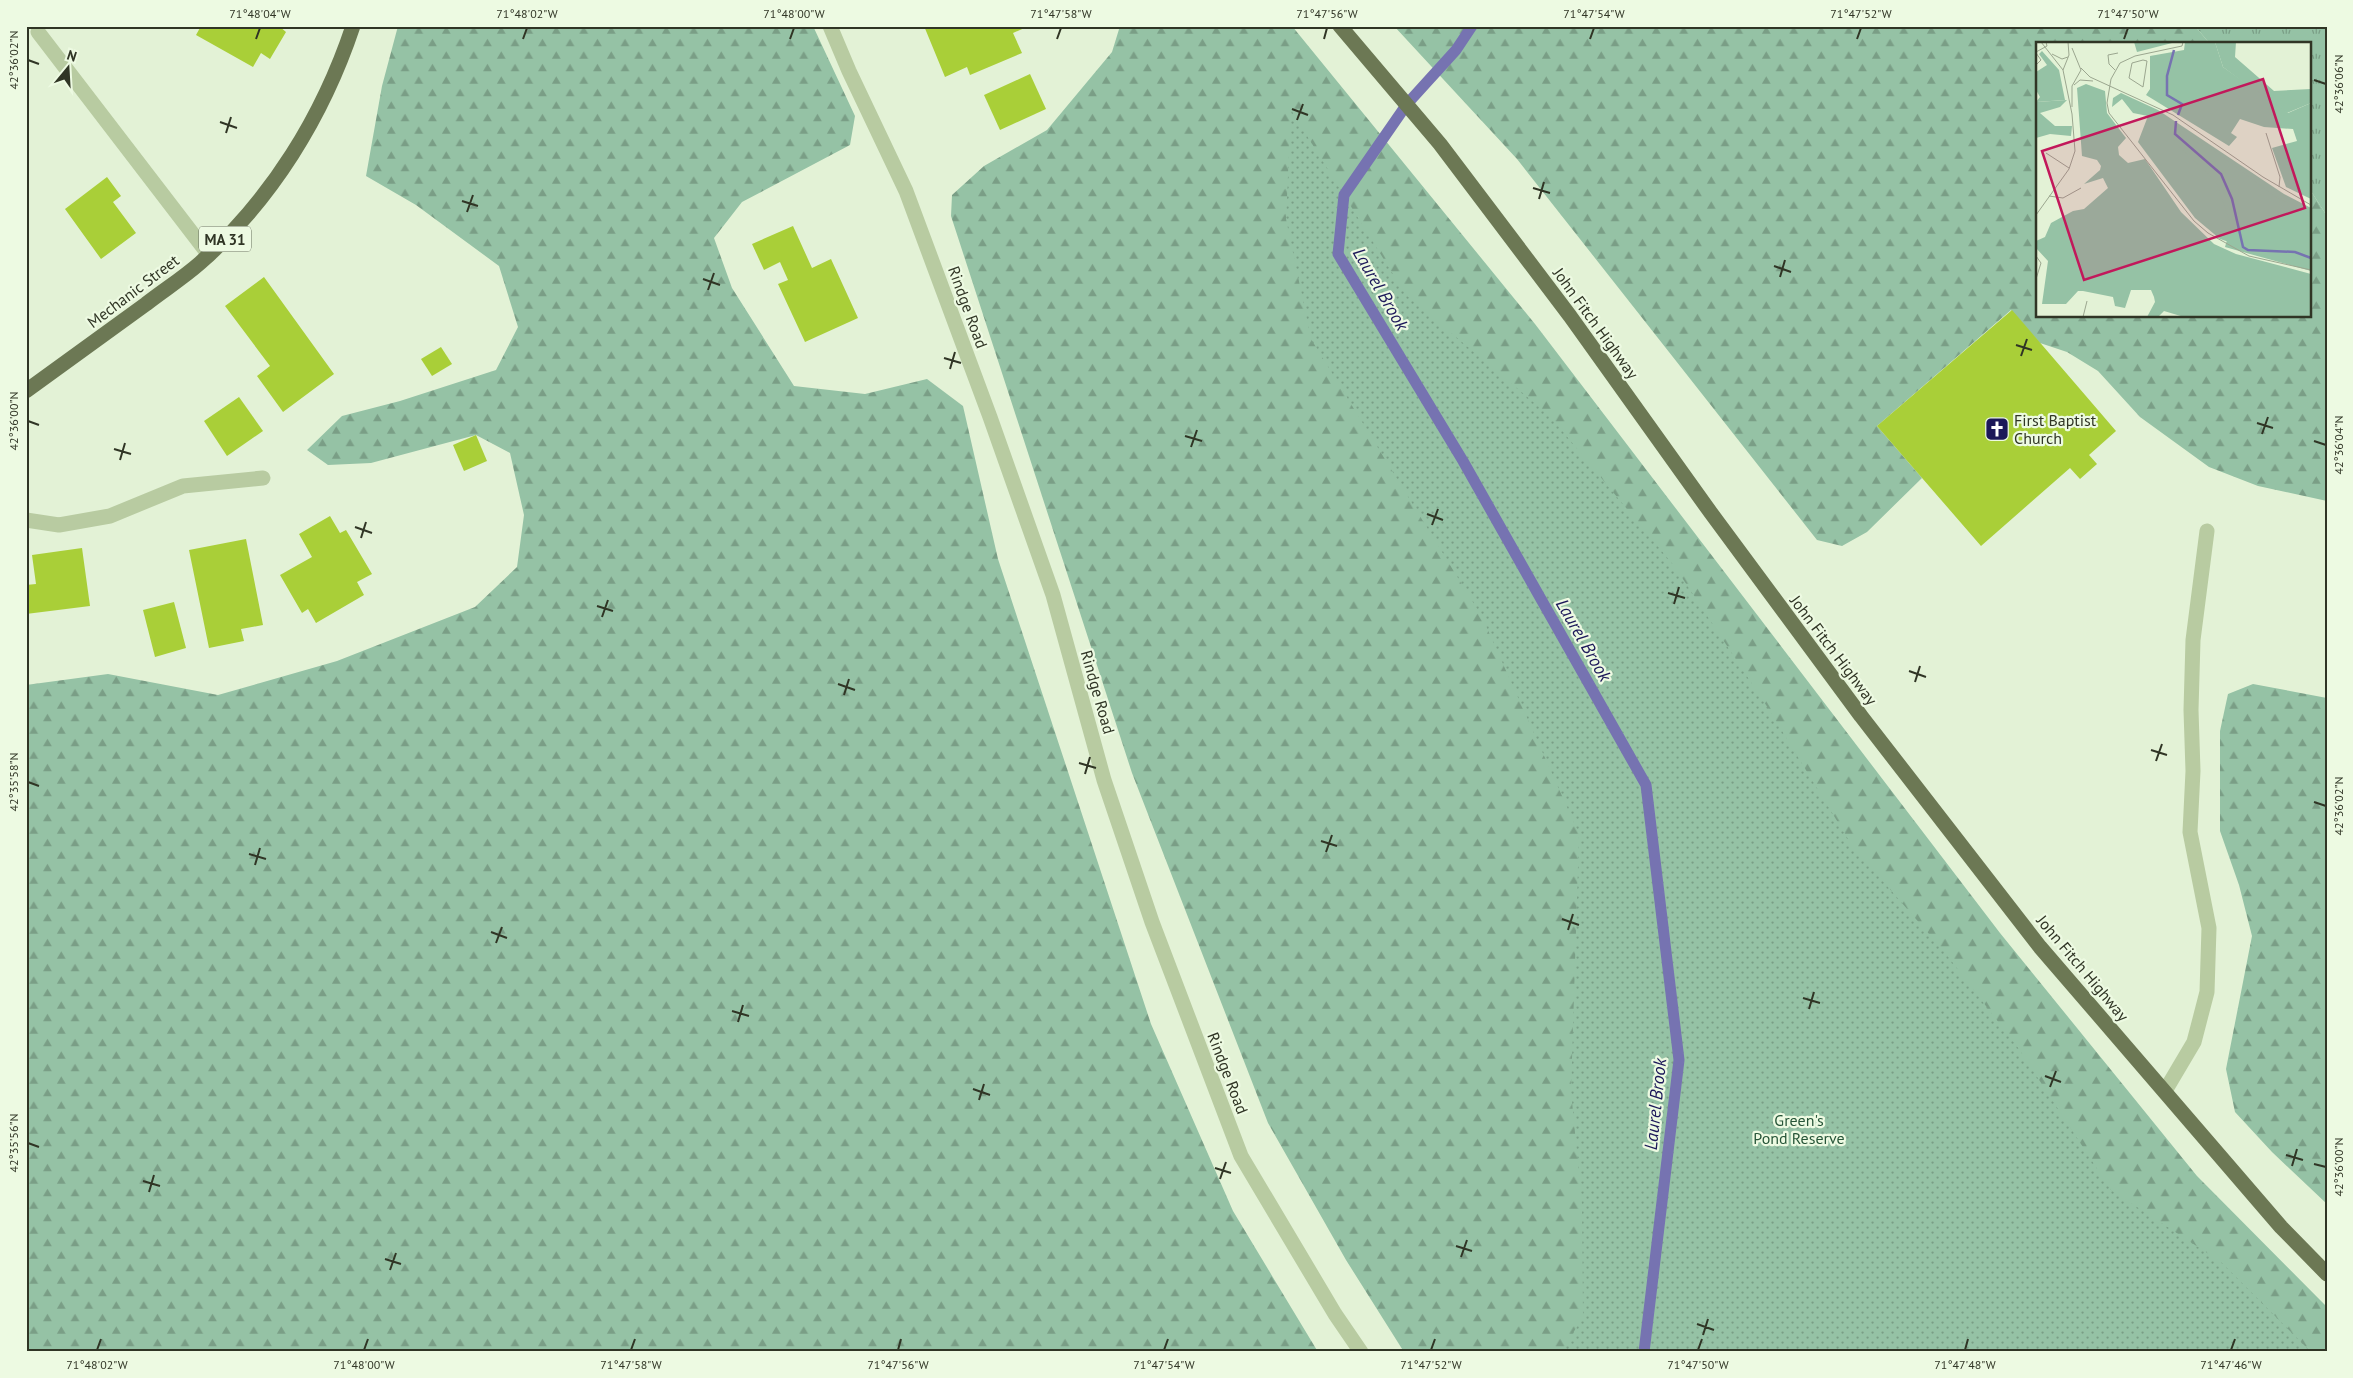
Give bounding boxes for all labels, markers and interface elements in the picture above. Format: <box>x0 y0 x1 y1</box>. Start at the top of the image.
text: 71°48'04"W <box>229 6 291 21</box>
text: 71°48'02"W <box>496 6 558 21</box>
text: 71°48'00"W <box>763 6 825 21</box>
text: 71°47'58"W <box>1030 6 1092 21</box>
text: 71°47'56"W <box>1296 6 1358 21</box>
text: 71°47'54"W <box>1563 6 1625 21</box>
text: 71°47'52"W <box>1830 6 1892 21</box>
text: 71°47'50"W <box>2097 6 2159 21</box>
text: 42°36'02"N <box>6 30 21 90</box>
north arrow <box>42 42 92 92</box>
inset map <box>2036 42 2310 318</box>
text: N <box>65 46 79 66</box>
text: 42°36'06"N <box>2331 54 2346 114</box>
road number: MA 31 <box>199 226 251 252</box>
water label: Laurel Brook <box>1348 243 1414 335</box>
street label: Mechanic Street <box>83 250 183 332</box>
street label: Rindge Road <box>944 263 992 351</box>
street label: John Fitch Highway <box>1548 263 1643 383</box>
text: 42°36'00"N <box>6 391 21 451</box>
place label: First Baptist Church <box>2014 410 2097 448</box>
text: 42°36'04"N <box>2331 415 2346 475</box>
church icon: First Baptist Church <box>1984 416 2010 442</box>
street label: John Fitch Highway <box>1786 590 1882 709</box>
water label: Laurel Brook <box>1551 594 1617 686</box>
street label: Rindge Road <box>1077 648 1119 736</box>
text: 42°35'58"N <box>6 752 21 812</box>
text: 42°36'02"N <box>2331 776 2346 836</box>
street label: John Fitch Highway <box>2032 910 2134 1026</box>
street label: Rindge Road <box>1203 1029 1253 1117</box>
water label: Laurel Brook <box>1639 1056 1671 1151</box>
park label: Green's Pond Reserve <box>1753 1110 1845 1148</box>
text: 42°35'56"N <box>6 1113 21 1173</box>
text: 42°36'00"N <box>2331 1137 2346 1197</box>
text: 71°48'02"W <box>66 1357 128 1372</box>
text: 71°48'00"W <box>333 1357 395 1372</box>
text: 71°47'58"W <box>600 1357 662 1372</box>
text: 71°47'56"W <box>867 1357 929 1372</box>
text: 71°47'54"W <box>1133 1357 1195 1372</box>
text: 71°47'52"W <box>1400 1357 1462 1372</box>
text: 71°47'50"W <box>1667 1357 1729 1372</box>
text: 71°47'48"W <box>1934 1357 1996 1372</box>
text: 71°47'46"W <box>2200 1357 2262 1372</box>

